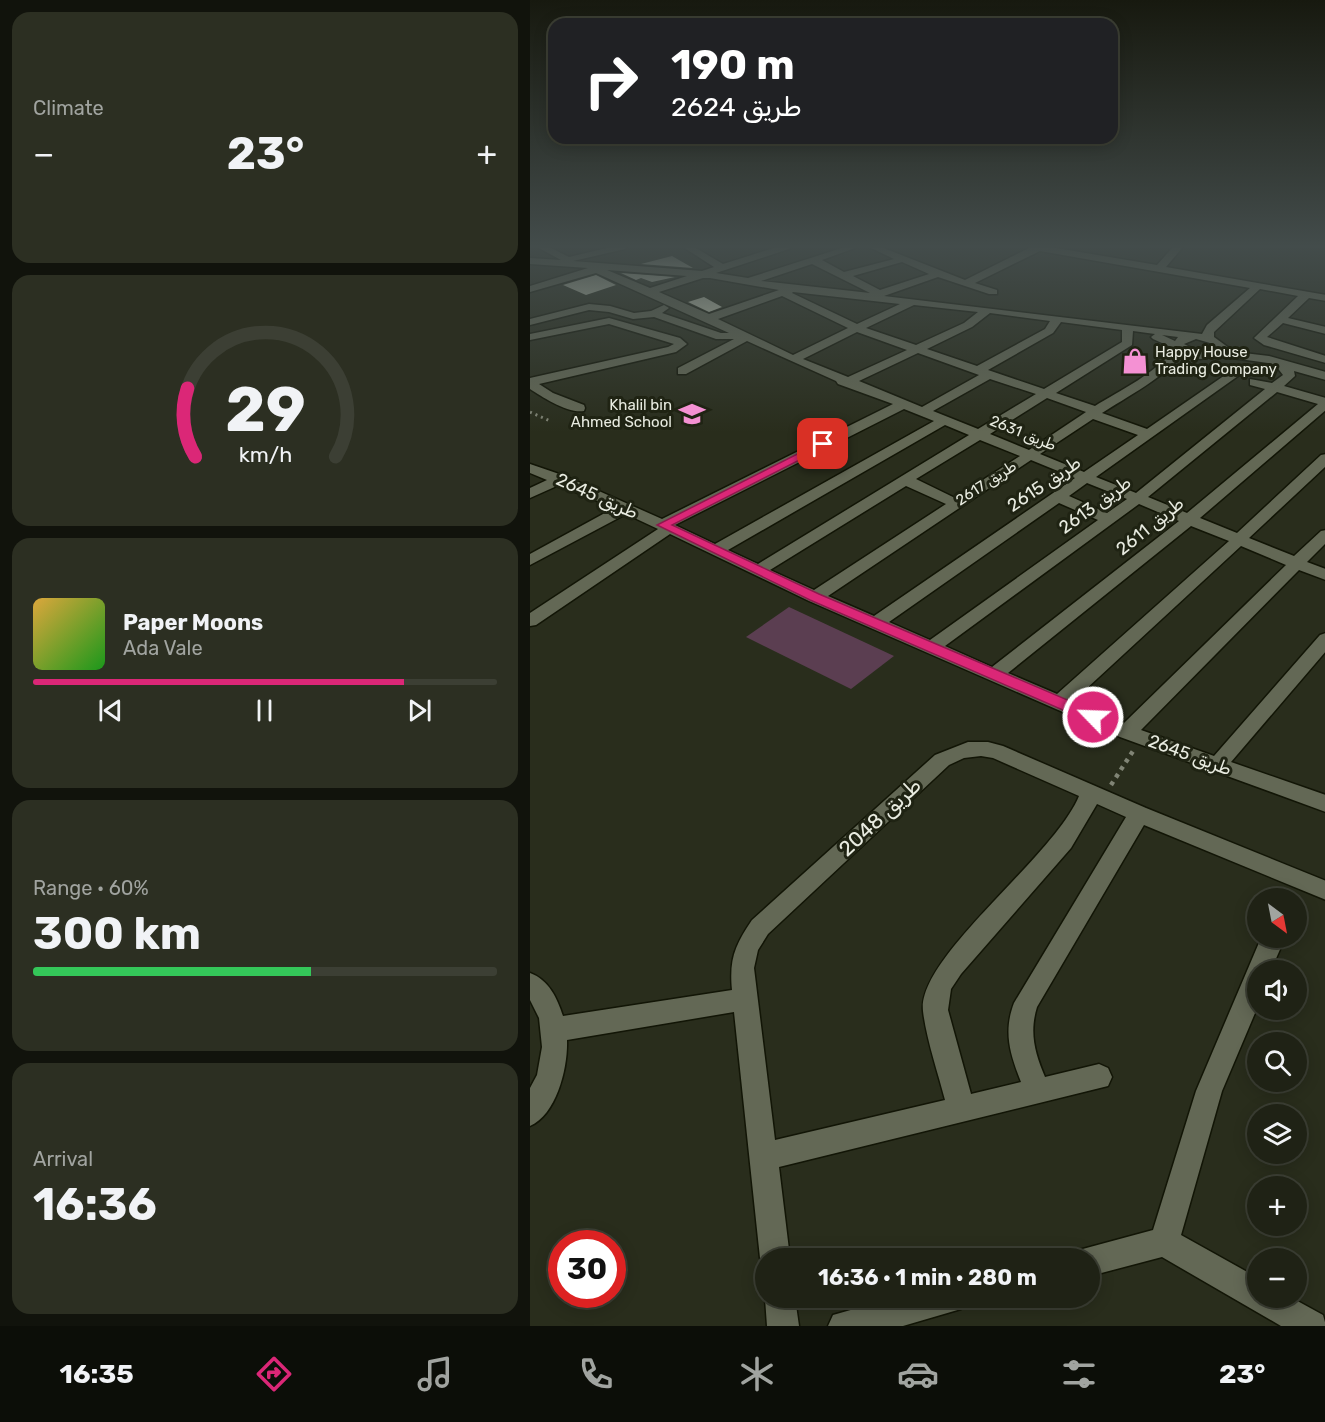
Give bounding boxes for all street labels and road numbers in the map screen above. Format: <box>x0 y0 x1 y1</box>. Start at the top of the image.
street label: طريق 2631 <box>987 412 1059 454</box>
street label: طريق 2615 <box>1003 451 1085 517</box>
street label: طريق 2617 <box>952 457 1020 509</box>
street label: طريق 2645 <box>553 468 641 524</box>
street label: طريق 2613 <box>1055 471 1135 539</box>
street label: طريق 2611 <box>1112 492 1188 560</box>
street label: طريق 2645 <box>1145 730 1235 780</box>
street label: طريق 2048 <box>833 772 926 861</box>

